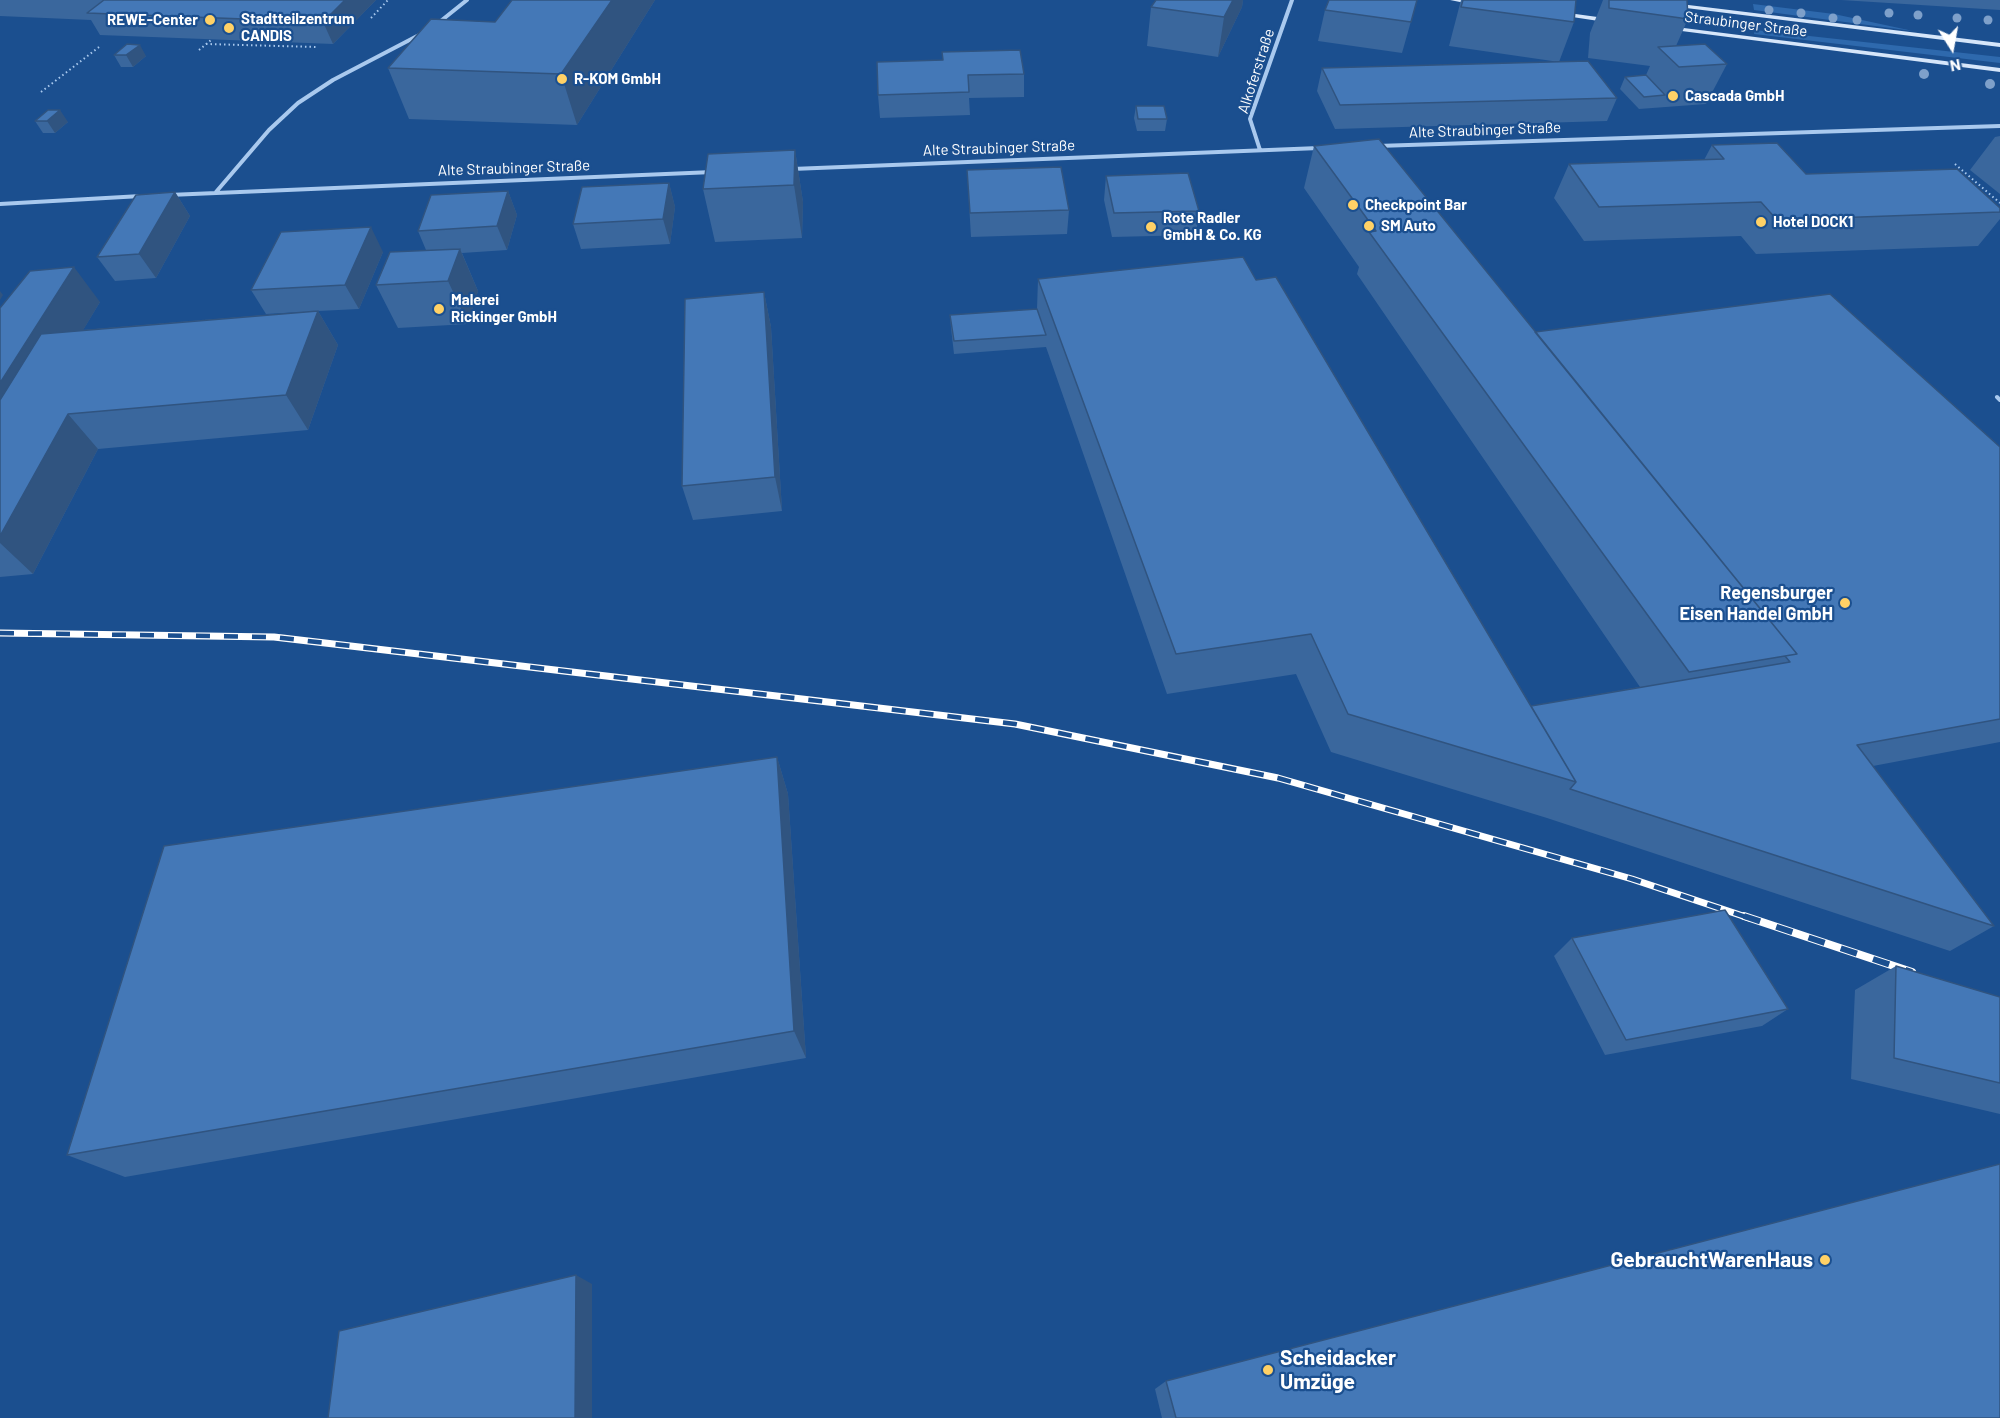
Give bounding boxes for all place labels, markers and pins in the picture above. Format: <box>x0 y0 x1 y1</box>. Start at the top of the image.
place label: Stadtteilzentrum CANDIS <box>241 10 354 45</box>
place label: REWE-Center <box>107 11 198 29</box>
marker: REWE-Center <box>203 13 217 27</box>
marker: Stadtteilzentrum CANDIS <box>222 21 236 35</box>
place label: R-KOM GmbH <box>574 70 661 88</box>
marker: R-KOM GmbH <box>555 72 569 86</box>
place label: Cascada GmbH <box>1685 87 1785 105</box>
marker: Cascada GmbH <box>1666 89 1680 103</box>
place label: Checkpoint Bar <box>1365 196 1467 214</box>
marker: Checkpoint Bar <box>1346 198 1360 212</box>
place label: Rote Radler GmbH & Co. KG <box>1163 209 1262 244</box>
place label: Hotel DOCK1 <box>1773 213 1853 231</box>
marker: Hotel DOCK1 <box>1754 215 1768 229</box>
place label: SM Auto <box>1381 217 1436 235</box>
marker: SM Auto <box>1362 219 1376 233</box>
marker: Rote Radler GmbH & Co. KG <box>1144 220 1158 234</box>
place label: Malerei Rickinger GmbH <box>451 291 557 326</box>
marker: Malerei Rickinger GmbH <box>432 302 446 316</box>
place label: Regensburger Eisen Handel GmbH <box>1679 582 1833 624</box>
marker: Regensburger Eisen Handel GmbH <box>1838 596 1852 610</box>
place label: GebrauchtWarenHaus <box>1610 1247 1813 1273</box>
marker: GebrauchtWarenHaus <box>1818 1253 1832 1267</box>
place label: Scheidacker Umzüge <box>1280 1345 1396 1395</box>
marker: Scheidacker Umzüge <box>1261 1363 1275 1377</box>

